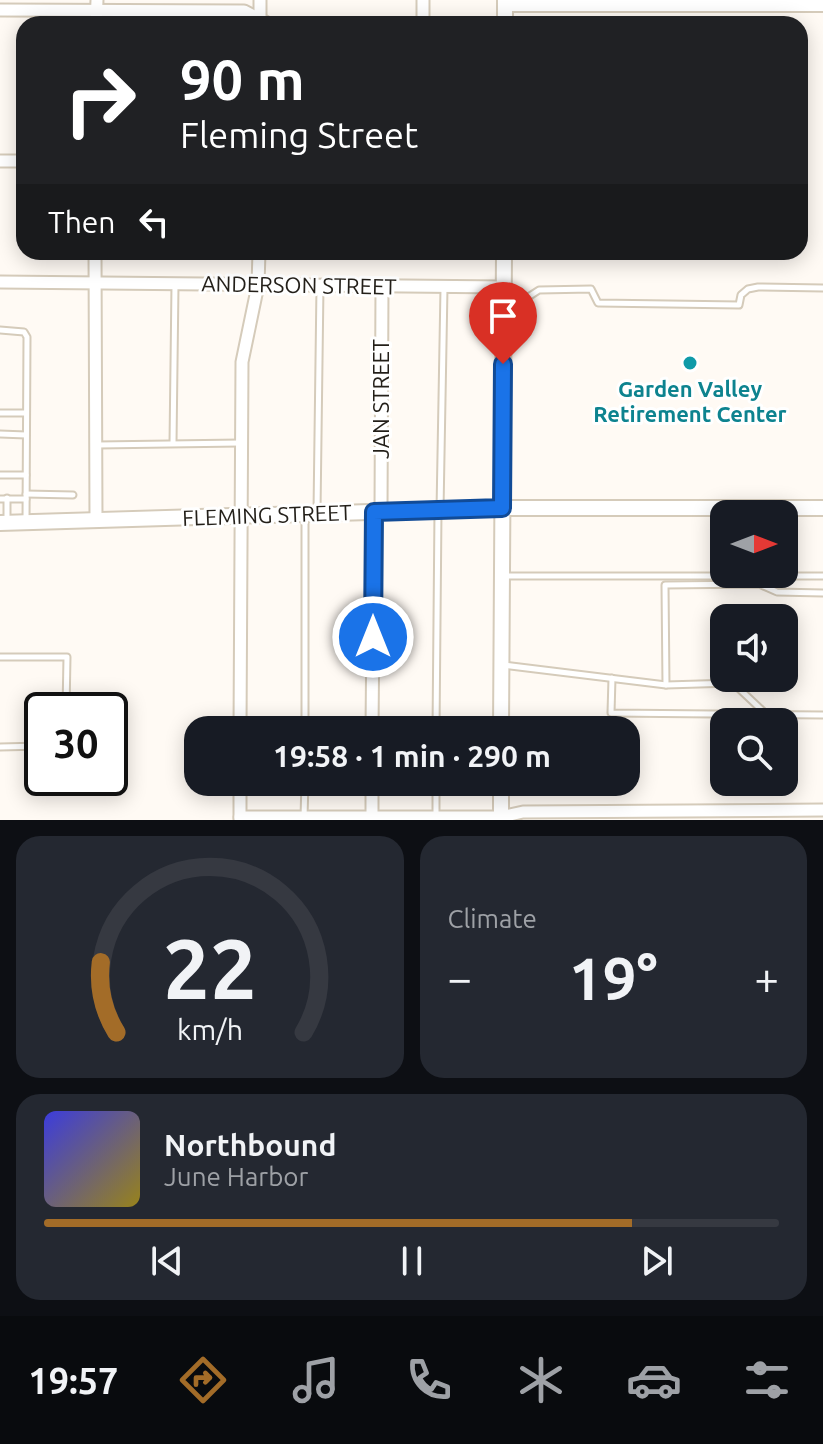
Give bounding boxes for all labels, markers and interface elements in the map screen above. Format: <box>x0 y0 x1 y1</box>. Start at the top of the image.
icon: right <box>48 48 152 152</box>
text: 90 m <box>180 48 305 111</box>
text: Fleming Street <box>180 114 418 155</box>
icon: left <box>132 200 176 244</box>
text: Then <box>48 205 116 239</box>
street label: ANDERSON STREET <box>201 270 397 299</box>
pin <box>469 282 537 364</box>
icon: arrive <box>481 294 525 338</box>
street label: JAN STREET <box>368 339 393 459</box>
marker: Garden Valley Retirement Center <box>681 354 699 372</box>
place label: Garden Valley Retirement Center <box>593 376 787 426</box>
street label: FLEMING STREET <box>182 499 352 530</box>
north arrow <box>710 500 798 588</box>
map controls <box>710 500 798 796</box>
position arrow <box>331 595 415 679</box>
button: sound <box>710 604 798 692</box>
speed limit sign: 30 <box>24 692 128 796</box>
button: search <box>710 708 798 796</box>
text: 19:58 · 1 min · 290 m <box>273 739 551 773</box>
text: Climate <box>448 904 537 933</box>
text: 22 <box>163 921 257 1015</box>
text: 19° <box>569 944 658 1011</box>
text: − <box>448 953 472 1002</box>
text: + <box>754 953 779 1002</box>
text: km/h <box>177 1013 243 1045</box>
text: Northbound <box>164 1128 336 1162</box>
text: June Harbor <box>164 1162 308 1191</box>
icon: previous <box>145 1239 189 1283</box>
icon: pause <box>390 1239 434 1283</box>
icon: next <box>635 1239 679 1283</box>
icon: directions <box>175 1352 231 1408</box>
icon: music <box>288 1352 344 1408</box>
icon: phone <box>401 1352 457 1408</box>
icon: climate <box>513 1352 569 1408</box>
icon: car <box>626 1352 682 1408</box>
icon: filters <box>739 1352 795 1408</box>
text: 19:57 <box>28 1360 118 1401</box>

